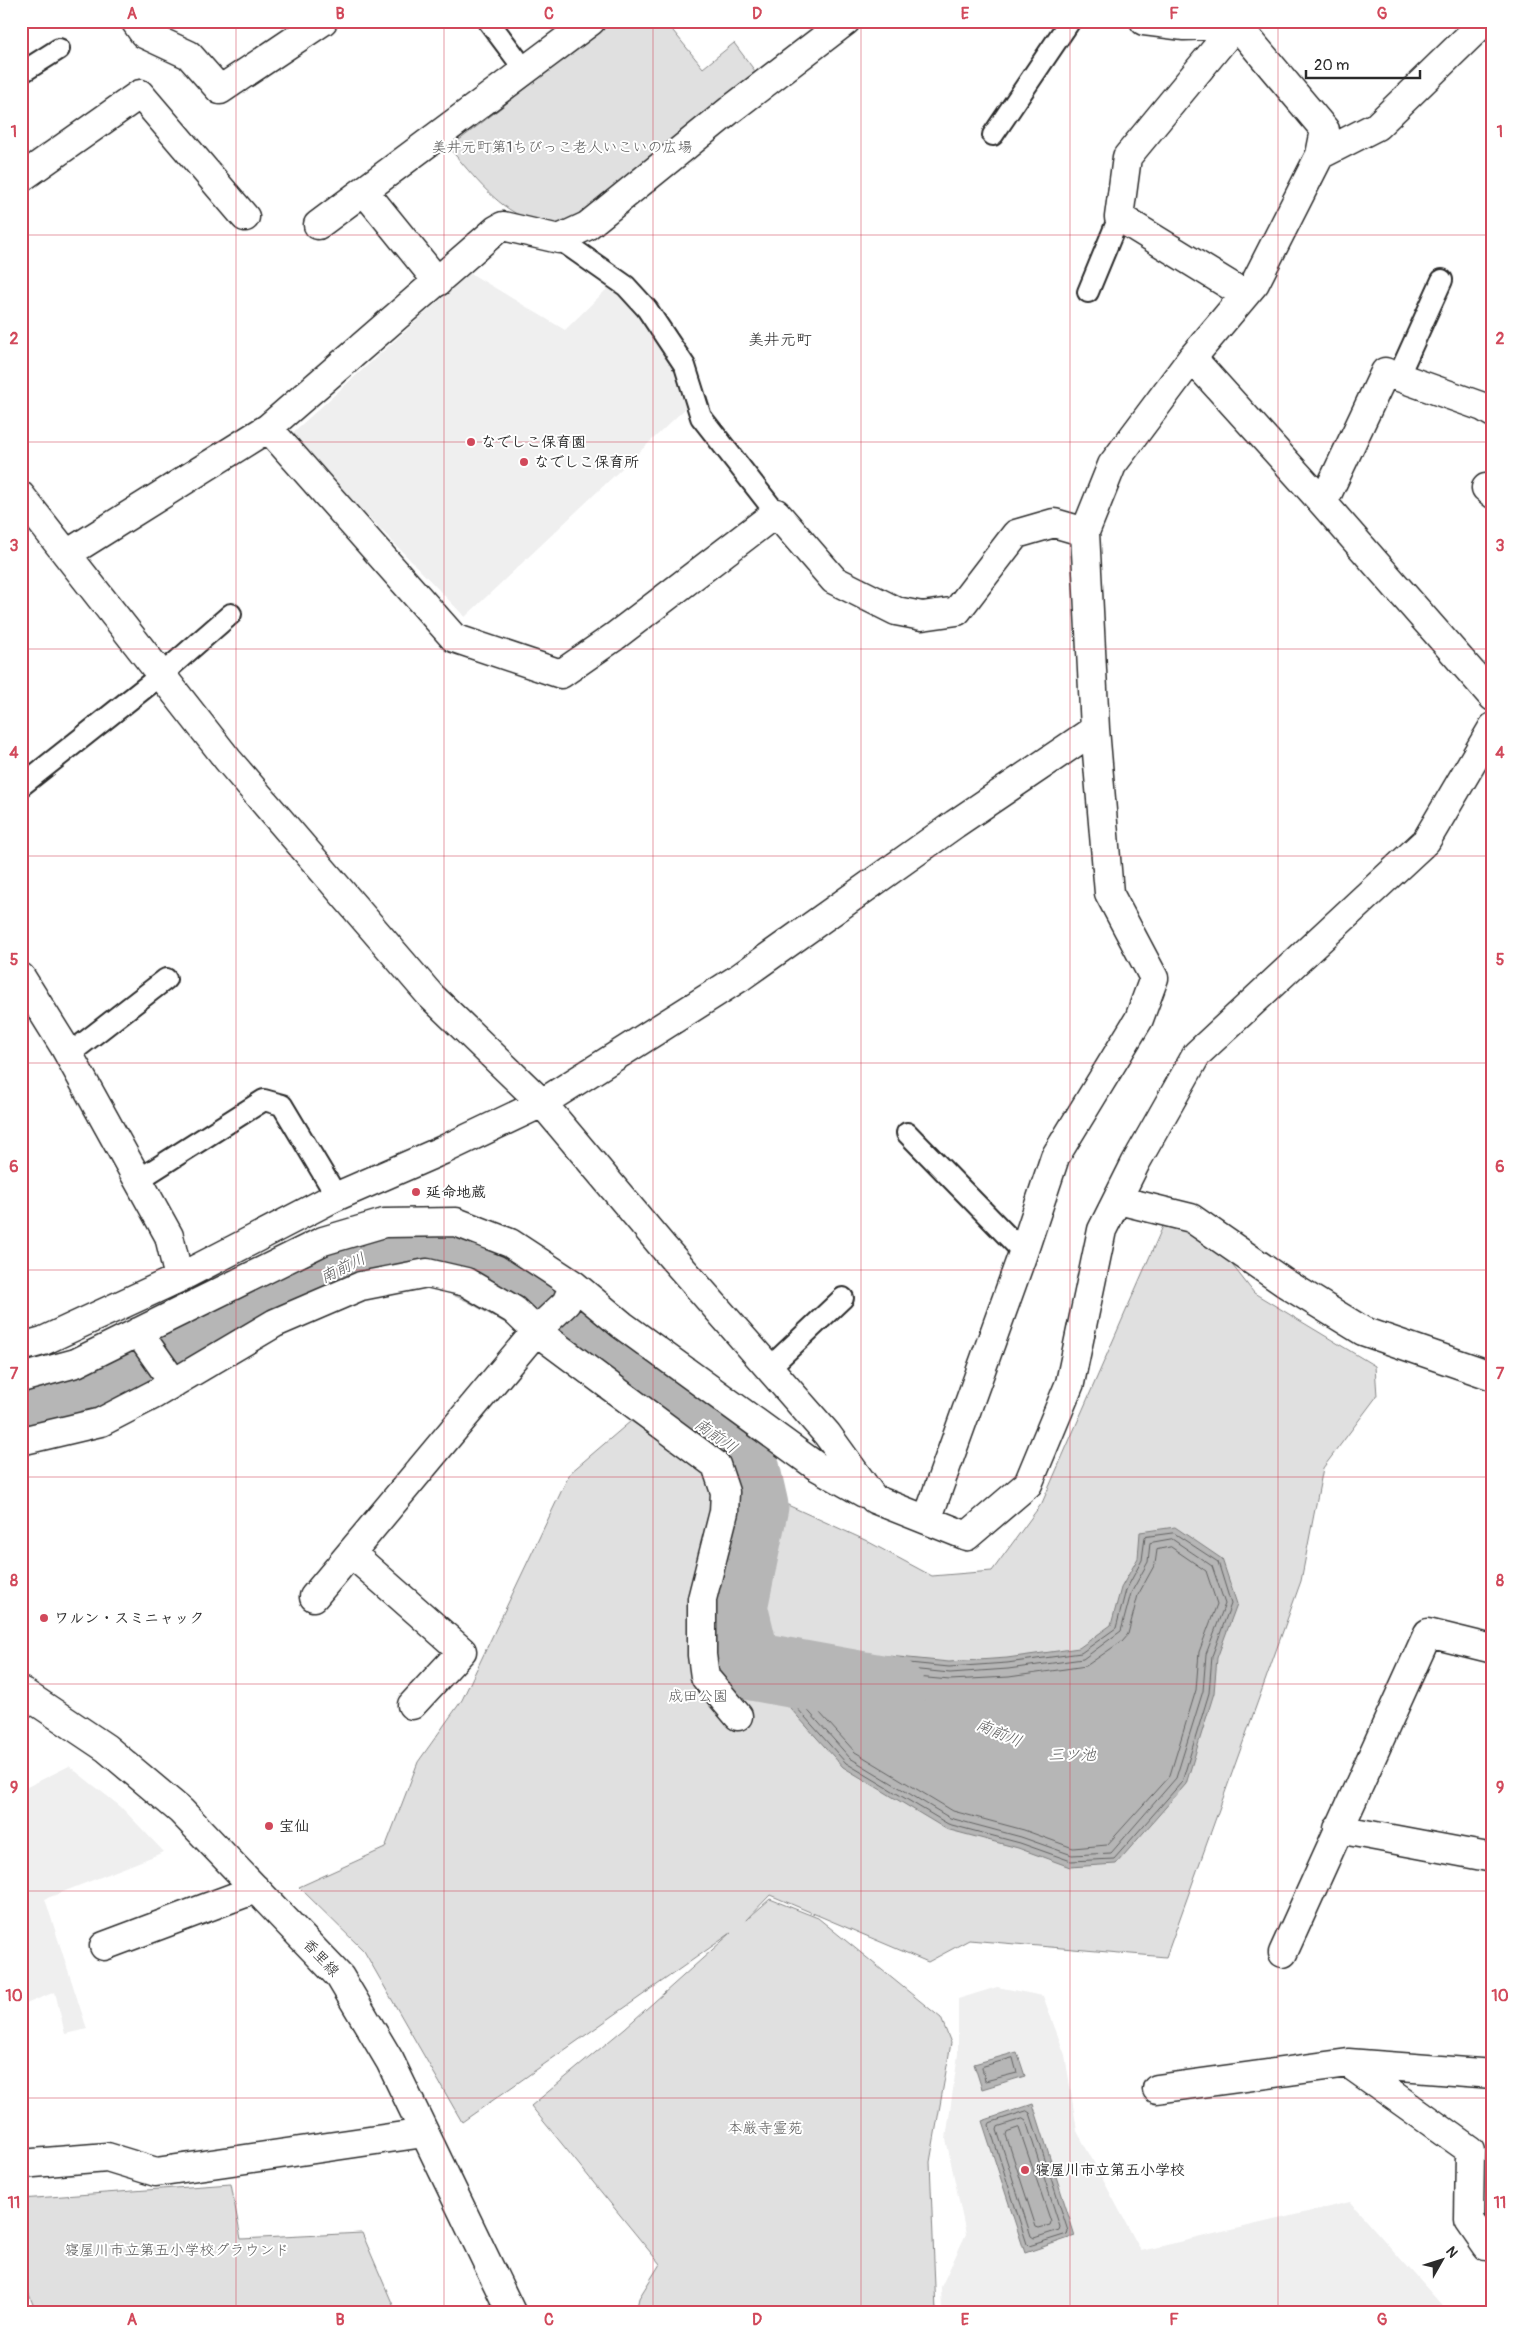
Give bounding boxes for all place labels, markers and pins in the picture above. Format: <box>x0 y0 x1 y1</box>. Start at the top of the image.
place label: なでしこ保育園 <box>481 433 586 452</box>
marker: なでしこ保育園 <box>465 436 477 448</box>
place label: なでしこ保育所 <box>534 453 639 472</box>
marker: なでしこ保育所 <box>518 456 530 468</box>
place label: 延命地蔵 <box>426 1183 486 1202</box>
marker: 延命地蔵 <box>410 1186 422 1198</box>
place label: ワルン・スミニャック <box>54 1609 204 1628</box>
marker: ワルン・スミニャック <box>38 1612 50 1624</box>
place label: 宝仙 <box>279 1817 309 1836</box>
marker: 宝仙 <box>263 1820 275 1832</box>
place label: 寝屋川市立第五小学校 <box>1035 2161 1185 2180</box>
marker: 寝屋川市立第五小学校 <box>1019 2164 1031 2176</box>

